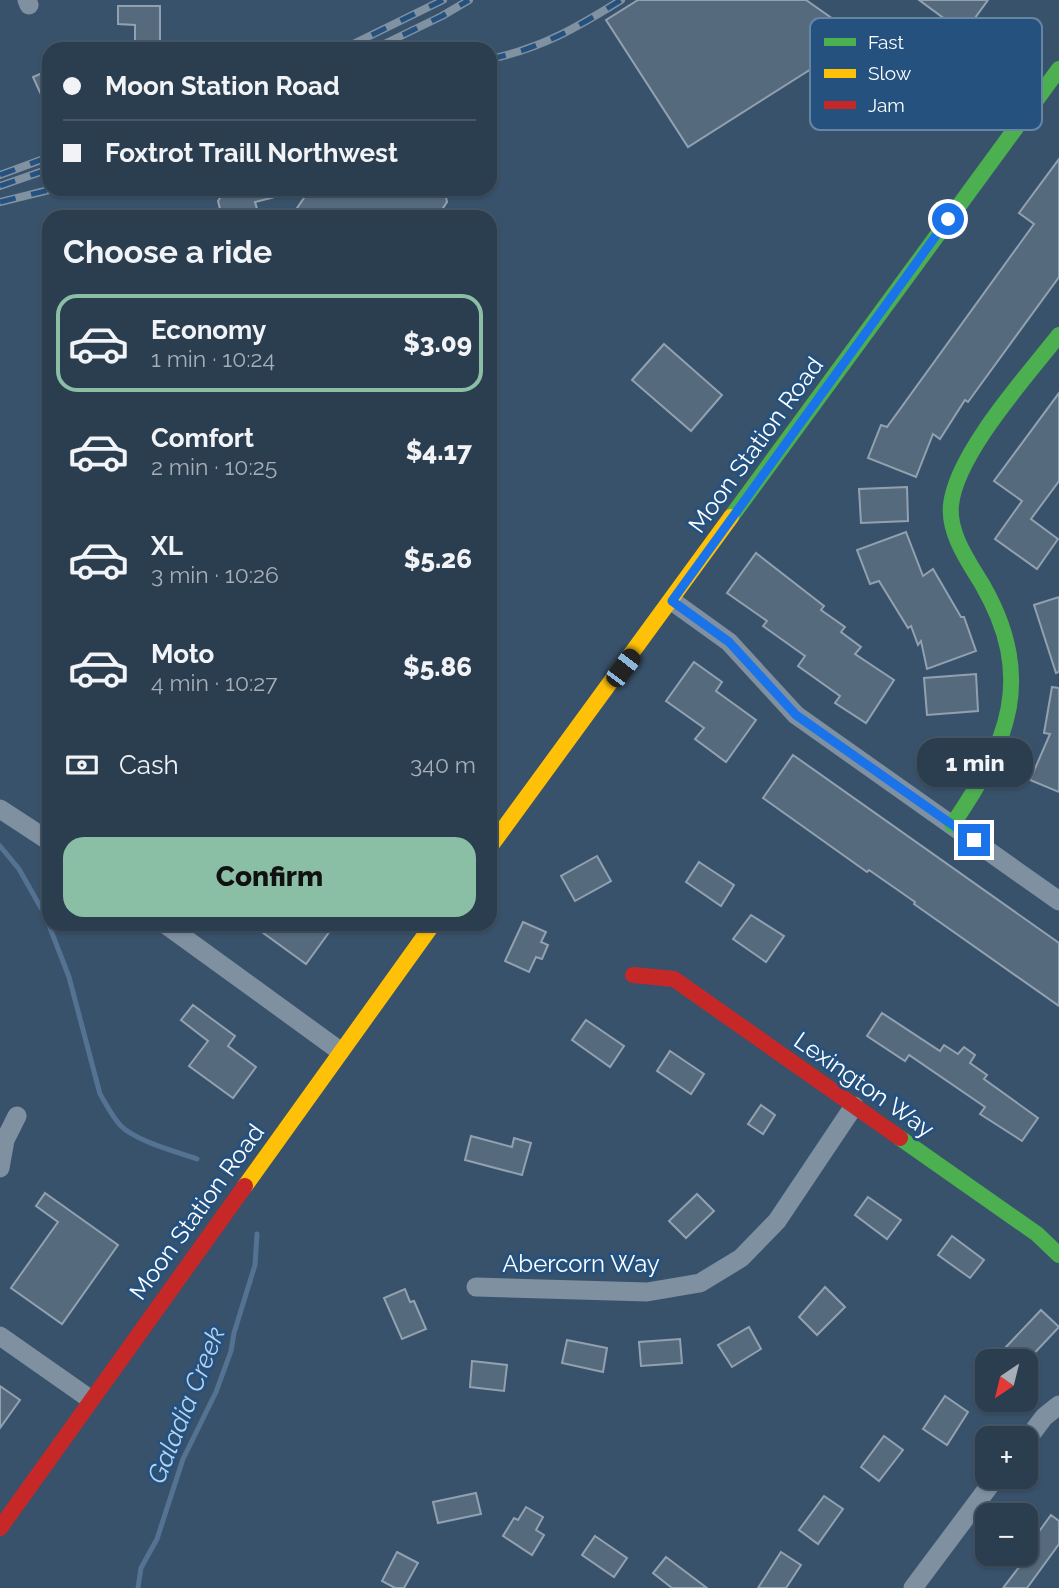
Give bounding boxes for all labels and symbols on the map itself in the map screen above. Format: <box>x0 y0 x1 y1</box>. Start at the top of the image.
legend <box>810 18 1042 130</box>
text: Fast <box>868 31 904 53</box>
text: Slow <box>868 62 912 84</box>
text: Jam <box>868 94 905 116</box>
route start <box>932 203 964 235</box>
street label: Moon Station Road <box>682 351 829 538</box>
car <box>602 645 645 691</box>
callout: 1 min <box>916 738 1032 788</box>
route end <box>958 824 990 856</box>
street label: Lexington Way <box>789 1026 940 1144</box>
street label: Moon Station Road <box>123 1118 270 1305</box>
street label: Abercorn Way <box>502 1249 660 1278</box>
water label: Galadia Creek <box>141 1322 231 1488</box>
north arrow <box>975 1349 1038 1412</box>

